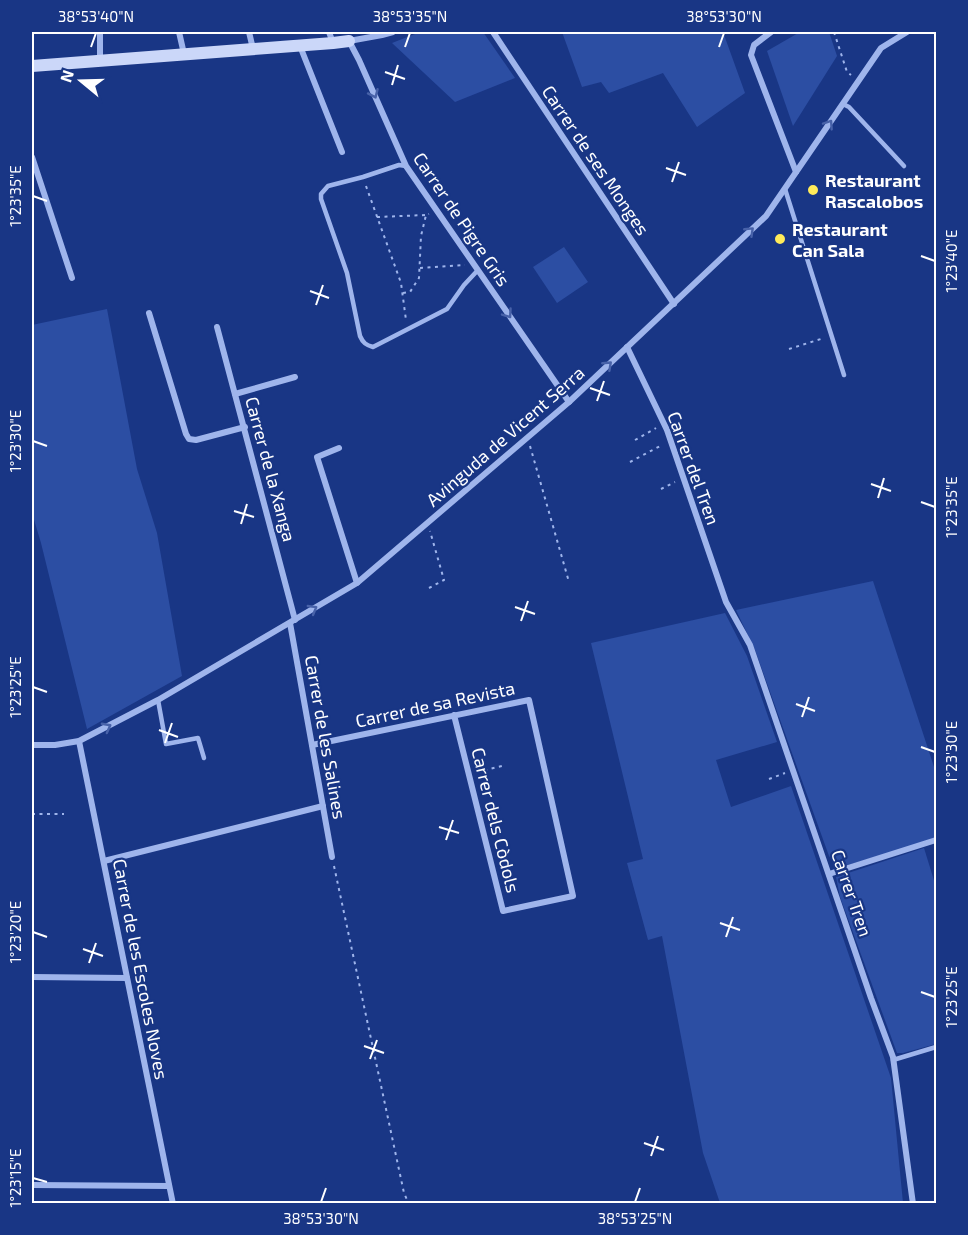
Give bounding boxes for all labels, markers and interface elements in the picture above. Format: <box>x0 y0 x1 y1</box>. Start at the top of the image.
text: 38°53'40"N <box>58 7 134 25</box>
text: 38°53'35"N <box>373 7 447 25</box>
text: 38°53'30"N <box>686 7 762 25</box>
north arrow <box>51 51 111 111</box>
text: N <box>55 67 77 85</box>
street label: Carrer de ses Monges <box>538 81 654 239</box>
one-way arrow <box>367 87 379 98</box>
one-way arrow <box>822 120 833 131</box>
street label: Carrer de Pigre Gris <box>409 148 515 290</box>
text: 1°23'35"E <box>6 165 24 227</box>
place label: Restaurant Rascalobos <box>825 169 923 212</box>
marker: Restaurant Rascalobos <box>806 183 820 197</box>
place label: Restaurant Can Sala <box>792 218 888 261</box>
one-way arrow <box>743 227 753 238</box>
text: 1°23'40"E <box>942 230 960 293</box>
marker: Restaurant Can Sala <box>773 232 787 246</box>
one-way arrow <box>501 307 512 318</box>
street label: Avinguda de Vicent Serra <box>421 361 589 511</box>
one-way arrow <box>602 361 612 372</box>
street label: Carrer de la Xanga <box>241 394 301 544</box>
street label: Carrer del Tren <box>663 408 725 528</box>
text: 1°23'30"E <box>6 410 24 472</box>
text: 1°23'35"E <box>942 476 960 538</box>
one-way arrow <box>307 605 317 617</box>
street label: Carrer de les Salines <box>301 653 351 821</box>
text: 1°23'25"E <box>6 656 24 718</box>
street label: Carrer de sa Revista <box>353 676 517 732</box>
text: 1°23'30"E <box>942 721 960 783</box>
one-way arrow <box>101 723 111 734</box>
street label: Carrer dels Còdols <box>467 745 525 895</box>
street label: Carrer Tren <box>827 847 877 939</box>
street label: Carrer de les Escoles Noves <box>109 857 173 1081</box>
text: 1°23'20"E <box>6 901 24 963</box>
text: 1°23'25"E <box>942 966 960 1028</box>
text: 1°23'15"E <box>6 1148 24 1208</box>
text: 38°53'30"N <box>283 1209 359 1227</box>
text: 38°53'25"N <box>598 1209 672 1227</box>

